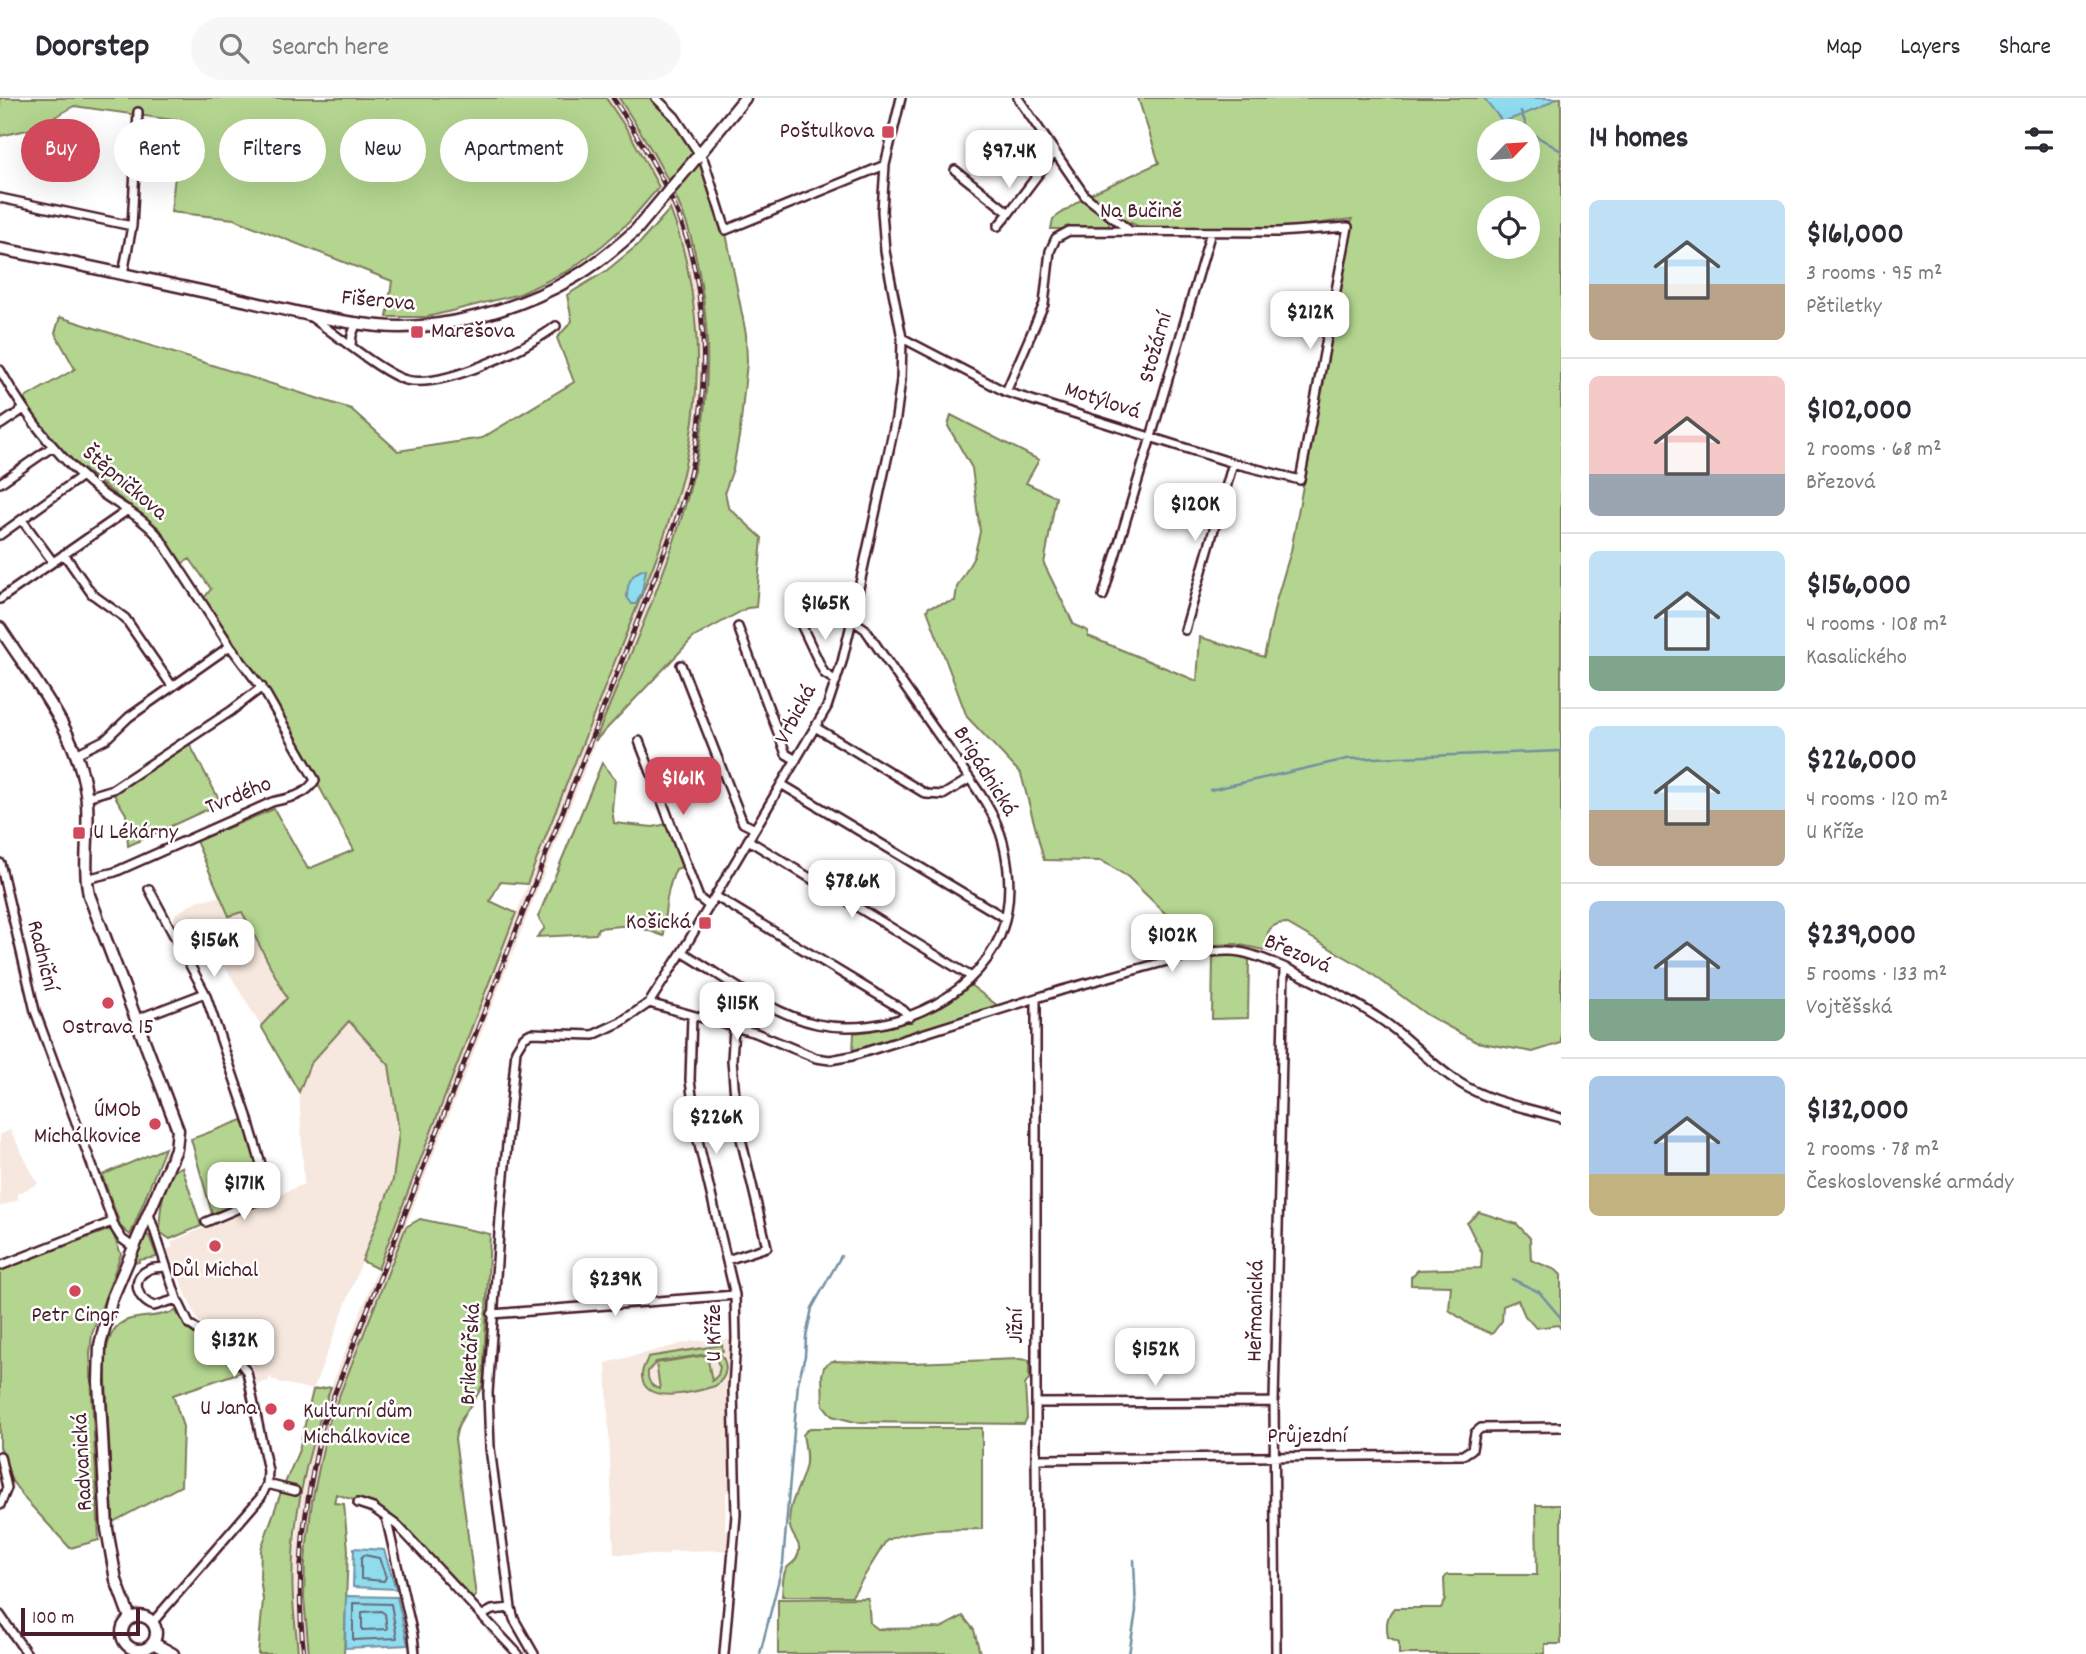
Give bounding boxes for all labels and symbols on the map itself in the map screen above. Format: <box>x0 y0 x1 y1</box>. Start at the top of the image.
place label: Poštulkova <box>779 116 875 149</box>
north arrow <box>1477 119 1540 182</box>
marker: Poštulkova <box>880 124 896 140</box>
pin: $97.4K <box>952 130 1066 190</box>
street label: Na Bučině <box>1100 196 1182 229</box>
street label: Fišerova <box>340 282 417 322</box>
pin: $212K <box>1261 292 1359 351</box>
street label: Stožární <box>1131 307 1183 387</box>
place label: Marešova <box>431 316 516 349</box>
marker: Marešova <box>409 324 425 340</box>
street label: Motýlová <box>1060 374 1145 430</box>
street label: Štěpničkova <box>74 438 175 530</box>
pin: $120K <box>1146 484 1244 543</box>
pin: $165K <box>776 582 874 642</box>
street label: Vrbická <box>767 679 827 751</box>
street label: Brigádnická <box>943 720 1025 824</box>
pin: $161K <box>634 758 732 817</box>
street label: Tvrdého <box>201 769 277 825</box>
place label: U Lékárny <box>93 817 179 850</box>
marker: U Lékárny <box>71 825 87 841</box>
pin: $78.6K <box>795 860 909 920</box>
place label: Košická <box>626 907 692 940</box>
pin: $102K <box>1123 914 1221 974</box>
marker: Košická <box>697 915 713 931</box>
street label: Radniční <box>16 917 66 996</box>
pin: $156K <box>165 920 263 979</box>
street label: Březová <box>1259 926 1336 984</box>
pin: $115K <box>688 982 786 1042</box>
marker: Ostrava 15 <box>100 995 116 1011</box>
place label: Ostrava 15 <box>62 1012 154 1045</box>
place label: ÚMOb Michálkovice <box>34 1095 141 1154</box>
pin: $226K <box>667 1096 765 1156</box>
marker: ÚMOb Michálkovice <box>147 1116 163 1132</box>
pin: $171K <box>195 1162 293 1222</box>
marker: Důl Michal <box>207 1238 223 1254</box>
place label: Důl Michal <box>172 1255 259 1288</box>
pin: $239K <box>566 1258 664 1318</box>
street label: Heřmanická <box>1240 1259 1274 1362</box>
marker: Petr Cingr <box>67 1283 83 1299</box>
place label: Petr Cingr <box>31 1300 119 1333</box>
street label: Briketářská <box>453 1302 491 1406</box>
street label: U Kříže <box>699 1304 732 1362</box>
street label: Jižní <box>1001 1307 1034 1344</box>
pin: $132K <box>185 1320 283 1379</box>
pin: $152K <box>1106 1328 1204 1388</box>
place label: U Jana <box>200 1393 258 1426</box>
place label: Kulturní dům Michálkovice <box>303 1396 413 1455</box>
marker: U Jana <box>263 1401 279 1417</box>
street label: Radvanická <box>65 1412 103 1512</box>
marker: Kulturní dům Michálkovice <box>281 1417 297 1433</box>
street label: Průjezdní <box>1267 1421 1348 1454</box>
scale bar <box>21 1605 140 1637</box>

